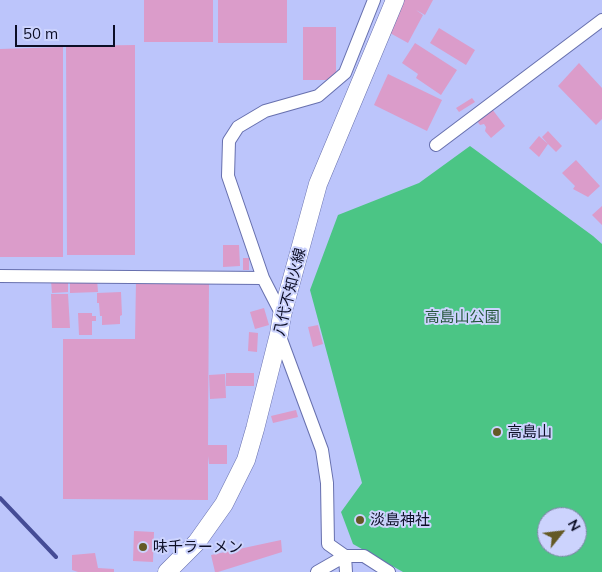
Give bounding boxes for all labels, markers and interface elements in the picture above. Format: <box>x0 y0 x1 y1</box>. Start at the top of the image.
scale bar <box>18 15 118 47</box>
text: 50 m <box>23 24 58 43</box>
street label: 八代不知火線 <box>270 246 310 338</box>
park label: 高島山公園 <box>425 308 499 326</box>
place label: 高島山 <box>507 423 552 441</box>
marker: 高島山 <box>491 426 503 438</box>
north arrow <box>537 507 587 557</box>
place label: 淡島神社 <box>370 511 430 529</box>
marker: 淡島神社 <box>354 514 366 526</box>
text: N <box>564 516 585 534</box>
place label: 味千ラーメン <box>153 538 243 556</box>
marker: 味千ラーメン <box>137 541 149 553</box>

